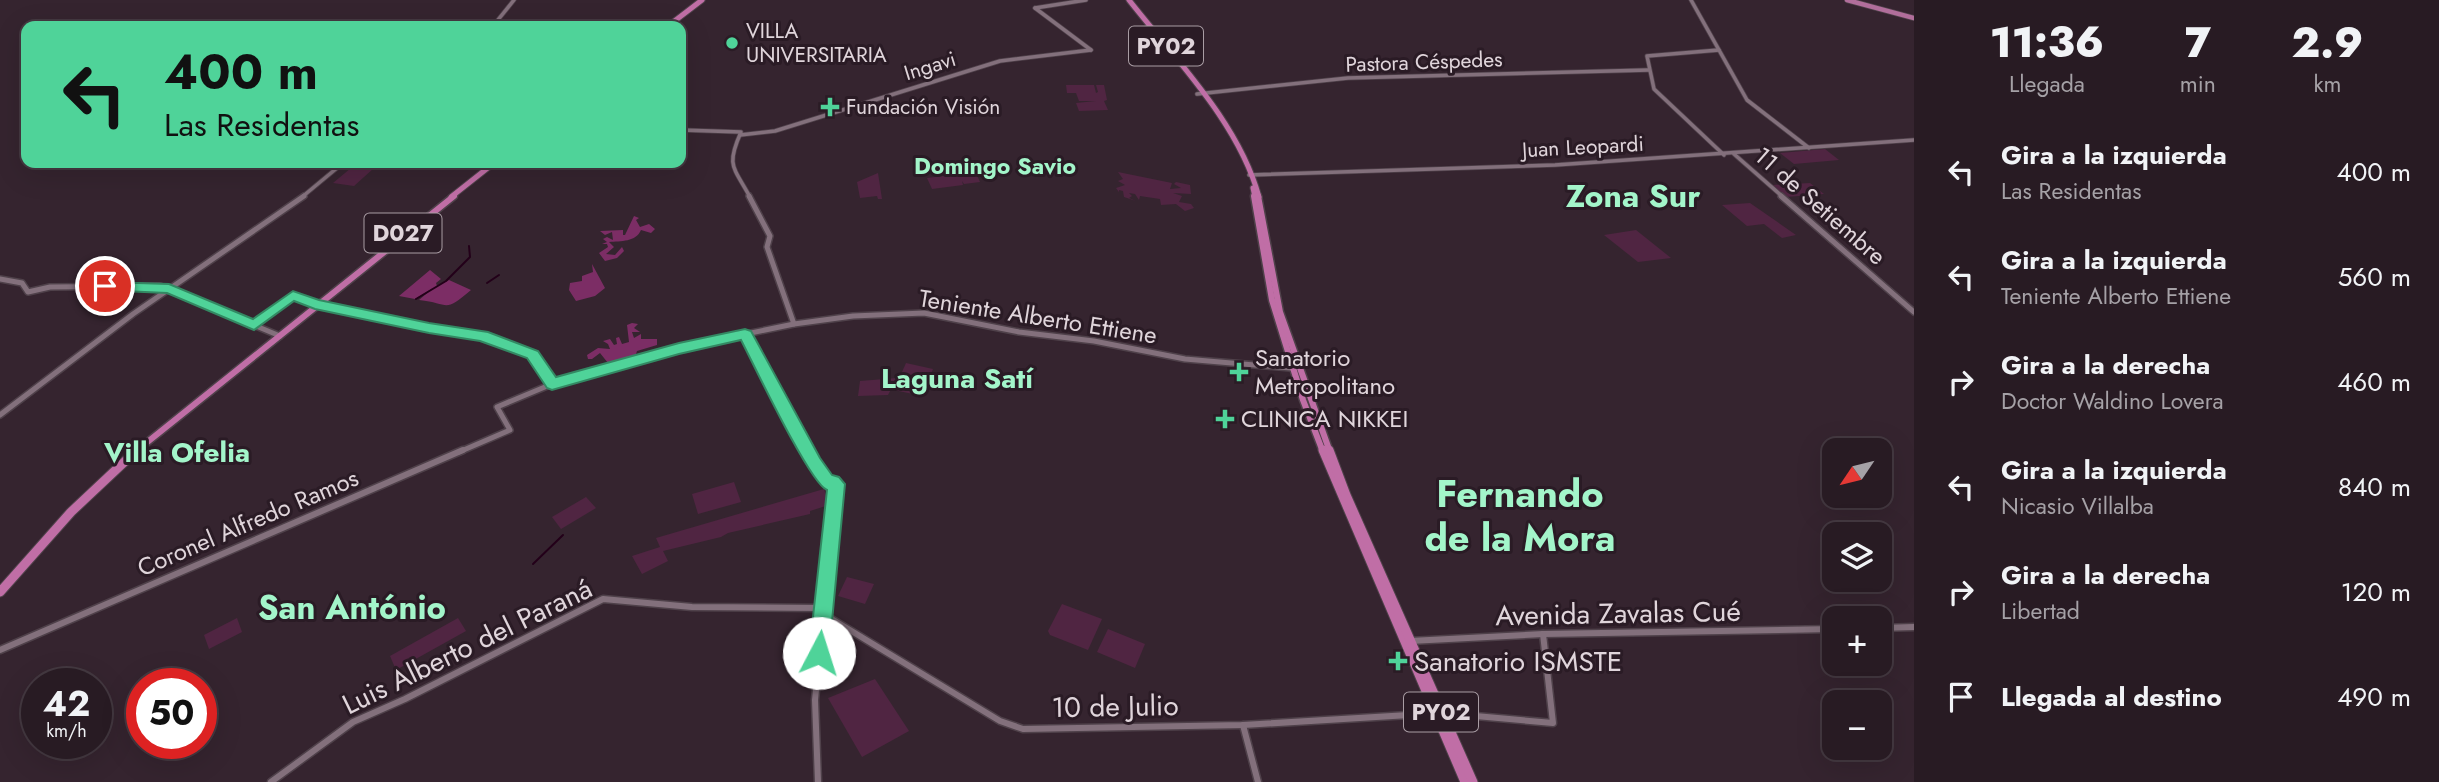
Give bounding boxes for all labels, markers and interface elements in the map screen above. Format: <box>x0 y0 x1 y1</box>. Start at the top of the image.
text: 11:36 <box>1990 12 2104 73</box>
text: 7 <box>2185 12 2211 73</box>
text: 2.9 <box>2292 12 2363 73</box>
place label: VILLA UNIVERSITARIA <box>746 16 887 70</box>
road number: PY02 <box>1129 26 1203 66</box>
marker: VILLA UNIVERSITARIA <box>724 35 740 51</box>
text: 400 m <box>164 37 318 107</box>
street label: Ingavi <box>900 44 960 88</box>
street label: Pastora Céspedes <box>1345 44 1503 80</box>
icon: left <box>49 49 140 140</box>
text: Llegada <box>2009 67 2085 101</box>
text: min <box>2180 67 2216 101</box>
text: km <box>2313 67 2341 101</box>
place label: Fundación Visión <box>846 92 1000 122</box>
marker: Fundación Visión <box>820 97 840 117</box>
text: Las Residentas <box>164 102 359 148</box>
street label: Juan Leopardi <box>1518 129 1645 165</box>
text: Gira a la izquierda <box>2001 136 2227 174</box>
street label: 11 de Setiembre <box>1747 138 1894 273</box>
district label: Domingo Savio <box>914 149 1076 183</box>
icon: left <box>1942 153 1980 191</box>
text: 400 m <box>2337 153 2411 191</box>
district label: Zona Sur <box>1566 173 1700 219</box>
text: Las Residentas <box>2001 174 2141 208</box>
road number: D027 <box>364 214 442 252</box>
text: Gira a la izquierda <box>2001 241 2227 279</box>
pin <box>75 256 135 316</box>
icon: left <box>1942 258 1980 296</box>
text: 560 m <box>2338 258 2411 296</box>
icon: arrive <box>86 267 124 305</box>
text: Teniente Alberto Ettiene <box>2001 279 2231 313</box>
street label: Teniente Alberto Ettiene <box>917 280 1159 353</box>
place label: Sanatorio Metropolitano <box>1255 340 1395 403</box>
text: Gira a la derecha <box>2001 346 2210 384</box>
district label: Laguna Satí <box>881 358 1034 399</box>
marker: Sanatorio Metropolitano <box>1229 362 1249 382</box>
icon: right <box>1942 363 1980 401</box>
text: 460 m <box>2337 363 2411 401</box>
text: Doctor Waldino Lovera <box>2001 384 2224 418</box>
place label: CLINICA NIKKEI <box>1241 401 1408 436</box>
marker: CLINICA NIKKEI <box>1215 409 1235 429</box>
district label: Villa Ofelia <box>103 432 250 473</box>
north arrow <box>1822 438 1892 508</box>
map controls <box>1822 438 1892 760</box>
text: Gira a la izquierda <box>2001 451 2227 489</box>
street label: Coronel Alfredo Ramos <box>132 460 364 585</box>
district label: Fernando de la Mora <box>1424 466 1616 565</box>
icon: left <box>1942 468 1980 506</box>
text: 840 m <box>2338 468 2411 506</box>
text: Nicasio Villalba <box>2001 489 2154 523</box>
button: layers <box>1822 522 1892 592</box>
text: Gira a la derecha <box>2001 556 2210 594</box>
street label: Luis Alberto del Paraná <box>335 568 599 725</box>
icon: right <box>1942 573 1980 611</box>
text: 120 m <box>2341 573 2411 611</box>
district label: San António <box>258 584 446 631</box>
street label: Avenida Zavalas Cué <box>1495 591 1741 636</box>
text: Libertad <box>2001 594 2080 628</box>
button: + <box>1822 606 1892 676</box>
position arrow <box>782 616 856 690</box>
place label: Sanatorio ISMSTE <box>1414 641 1622 682</box>
marker: Sanatorio ISMSTE <box>1388 651 1408 671</box>
speed limit sign: 50 <box>126 668 217 759</box>
icon: arrive <box>1942 678 1980 716</box>
text: Llegada al destino <box>2001 678 2222 716</box>
text: 490 m <box>2337 678 2411 716</box>
text: 42 <box>43 679 90 729</box>
street label: 10 de Julio <box>1051 685 1179 728</box>
button: − <box>1822 690 1892 760</box>
road number: PY02 <box>1404 692 1478 732</box>
text: km/h <box>46 718 87 744</box>

